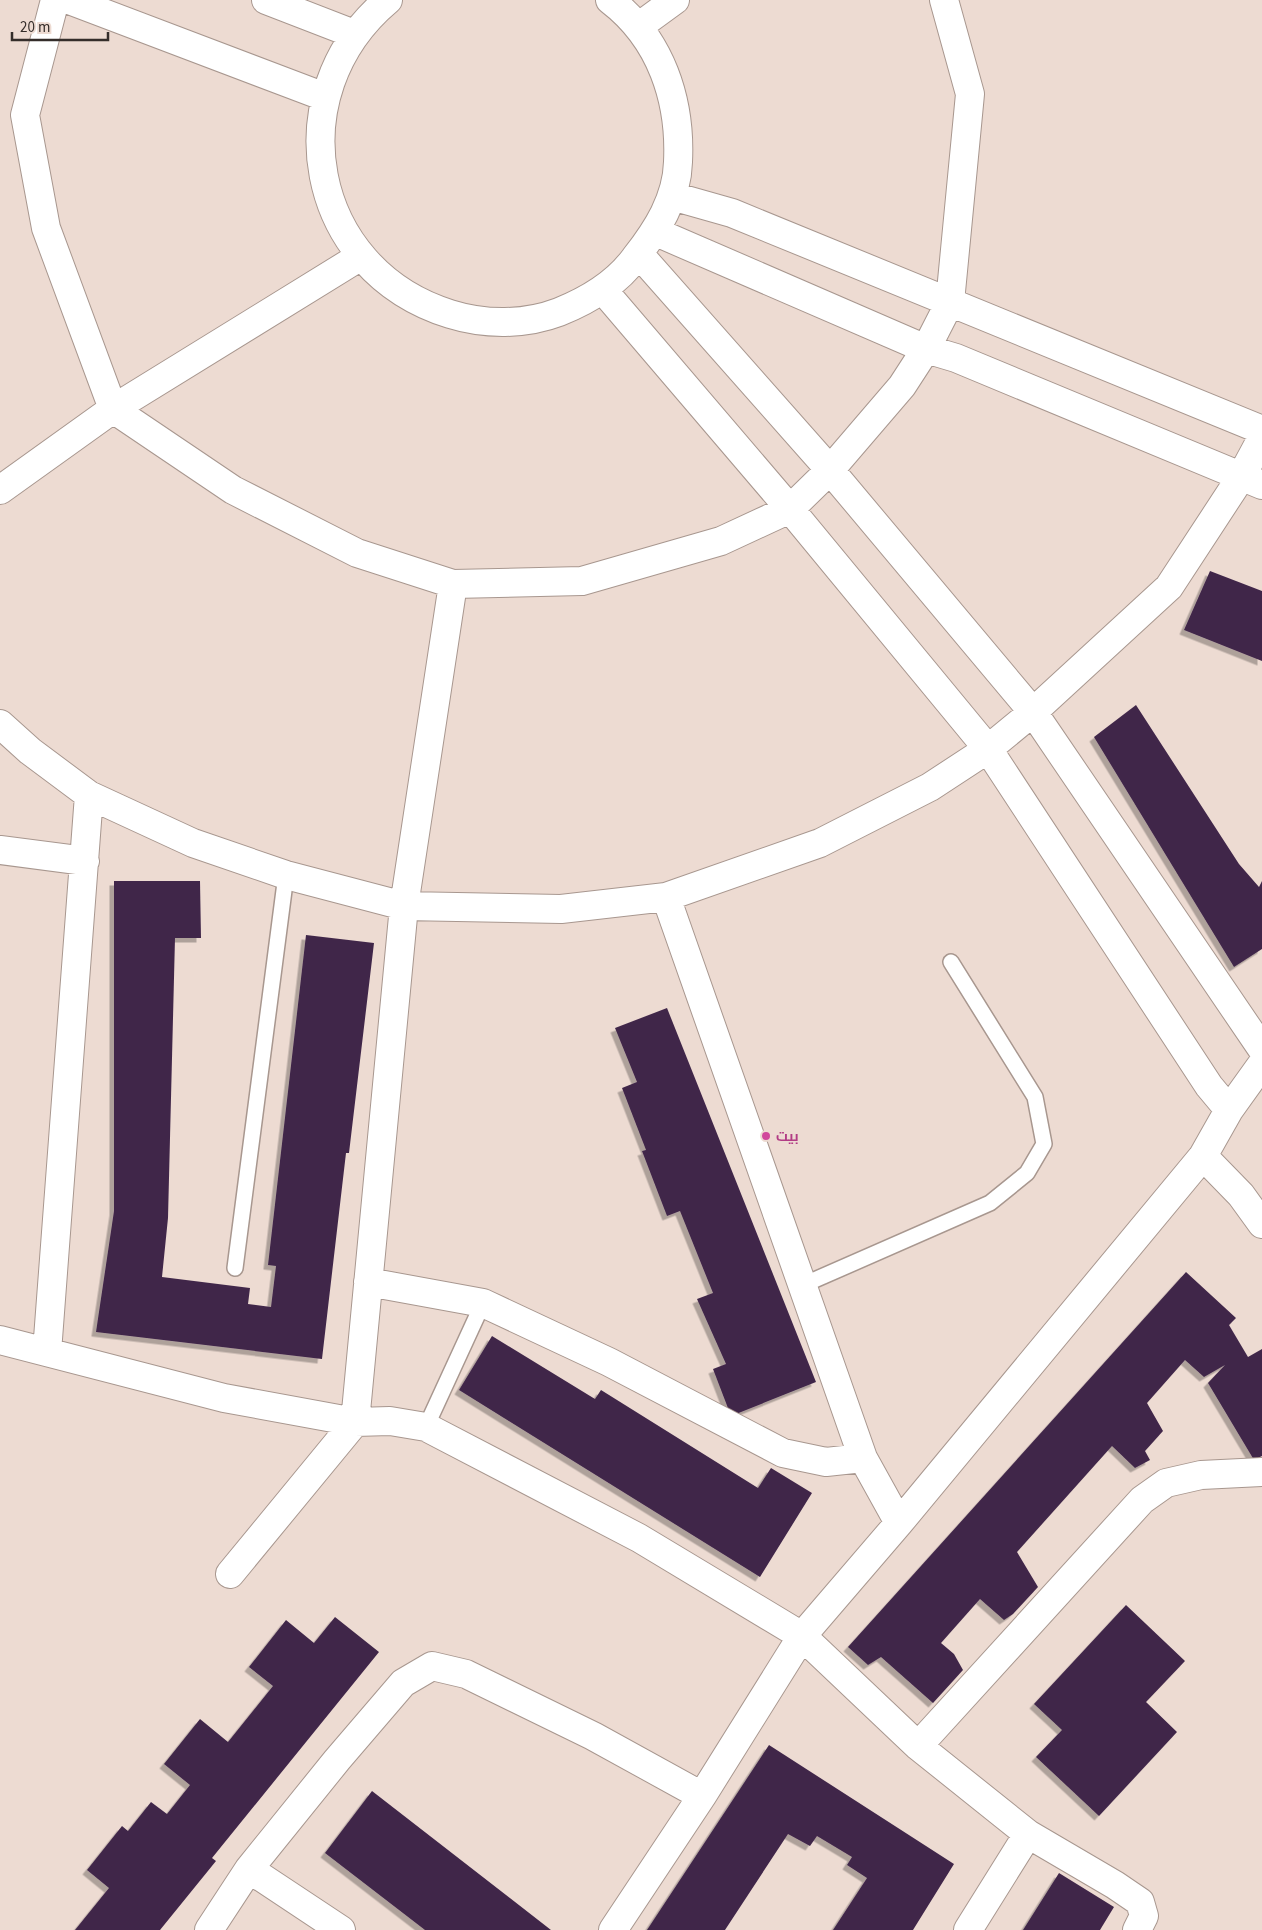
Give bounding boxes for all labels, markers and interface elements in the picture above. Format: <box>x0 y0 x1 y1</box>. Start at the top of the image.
scale bar <box>12 10 109 42</box>
text: 20 m <box>20 17 50 38</box>
place label: بيت <box>776 1127 799 1147</box>
marker: بيت <box>760 1130 772 1142</box>

